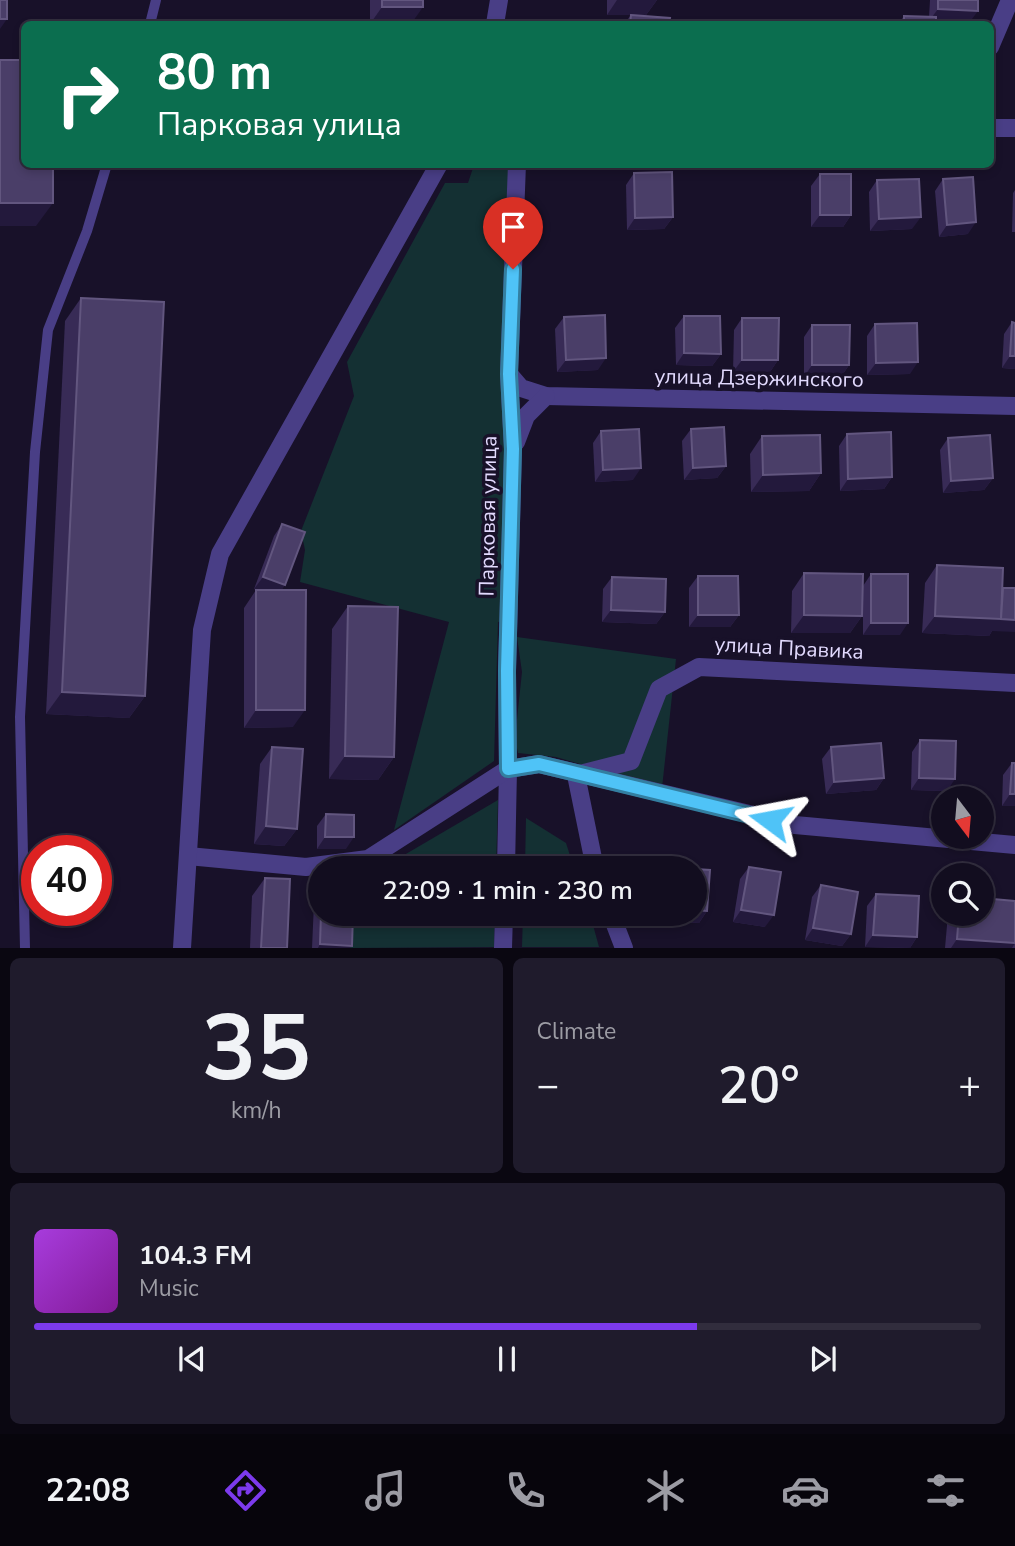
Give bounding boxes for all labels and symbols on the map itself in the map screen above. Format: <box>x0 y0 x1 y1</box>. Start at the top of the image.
pin <box>483 197 543 269</box>
street label: улица Дзержинского <box>654 362 864 394</box>
street label: Парковая улица <box>473 435 503 597</box>
street label: улица Правика <box>714 630 864 666</box>
position arrow <box>733 783 807 857</box>
north arrow <box>931 786 994 849</box>
speed limit sign: 40 <box>21 835 112 926</box>

